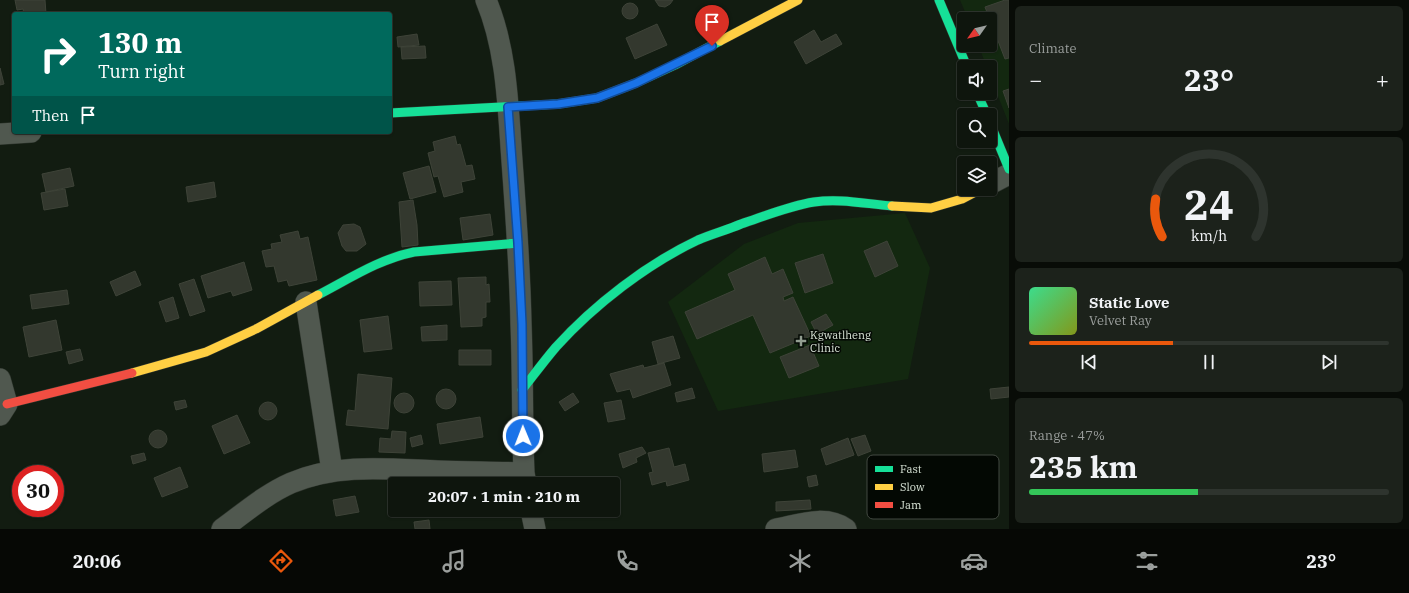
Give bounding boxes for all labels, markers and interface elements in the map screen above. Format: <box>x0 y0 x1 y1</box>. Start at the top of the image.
pin <box>695 5 729 46</box>
icon: arrive <box>701 11 723 33</box>
north arrow <box>957 12 997 52</box>
map controls <box>957 12 997 196</box>
text: 130 m <box>98 24 182 61</box>
icon: right <box>32 28 84 80</box>
text: Climate <box>1029 40 1076 57</box>
text: Turn right <box>98 60 185 83</box>
button: sound <box>957 60 997 100</box>
text: 23° <box>1184 60 1234 99</box>
text: − <box>1029 65 1042 94</box>
text: + <box>1376 65 1389 94</box>
icon: arrive <box>77 104 99 126</box>
text: Then <box>32 106 69 125</box>
button: search <box>957 108 997 148</box>
button: layers <box>957 156 997 196</box>
text: 24 <box>1184 177 1234 231</box>
text: km/h <box>1191 226 1227 245</box>
text: Static Love <box>1089 293 1169 312</box>
text: Velvet Ray <box>1089 312 1152 329</box>
place label: Kgwatlheng Clinic <box>810 328 871 355</box>
marker: Kgwatlheng Clinic <box>795 335 807 347</box>
icon: previous <box>1078 351 1100 373</box>
icon: pause <box>1198 351 1220 373</box>
icon: next <box>1318 351 1340 373</box>
position arrow <box>502 415 544 457</box>
text: Range · 47% <box>1029 427 1105 444</box>
text: 235 km <box>1029 447 1138 486</box>
legend <box>867 455 999 519</box>
text: Fast <box>900 462 922 476</box>
speed limit sign: 30 <box>12 465 64 517</box>
text: Slow <box>900 480 925 494</box>
text: 20:07 · 1 min · 210 m <box>428 487 580 506</box>
text: Jam <box>900 498 922 512</box>
icon: directions <box>267 547 295 575</box>
icon: music <box>440 547 468 575</box>
icon: phone <box>613 547 641 575</box>
icon: climate <box>786 547 814 575</box>
icon: car <box>960 547 988 575</box>
icon: filters <box>1133 547 1161 575</box>
text: 20:06 <box>73 550 121 573</box>
text: 23° <box>1306 550 1336 573</box>

